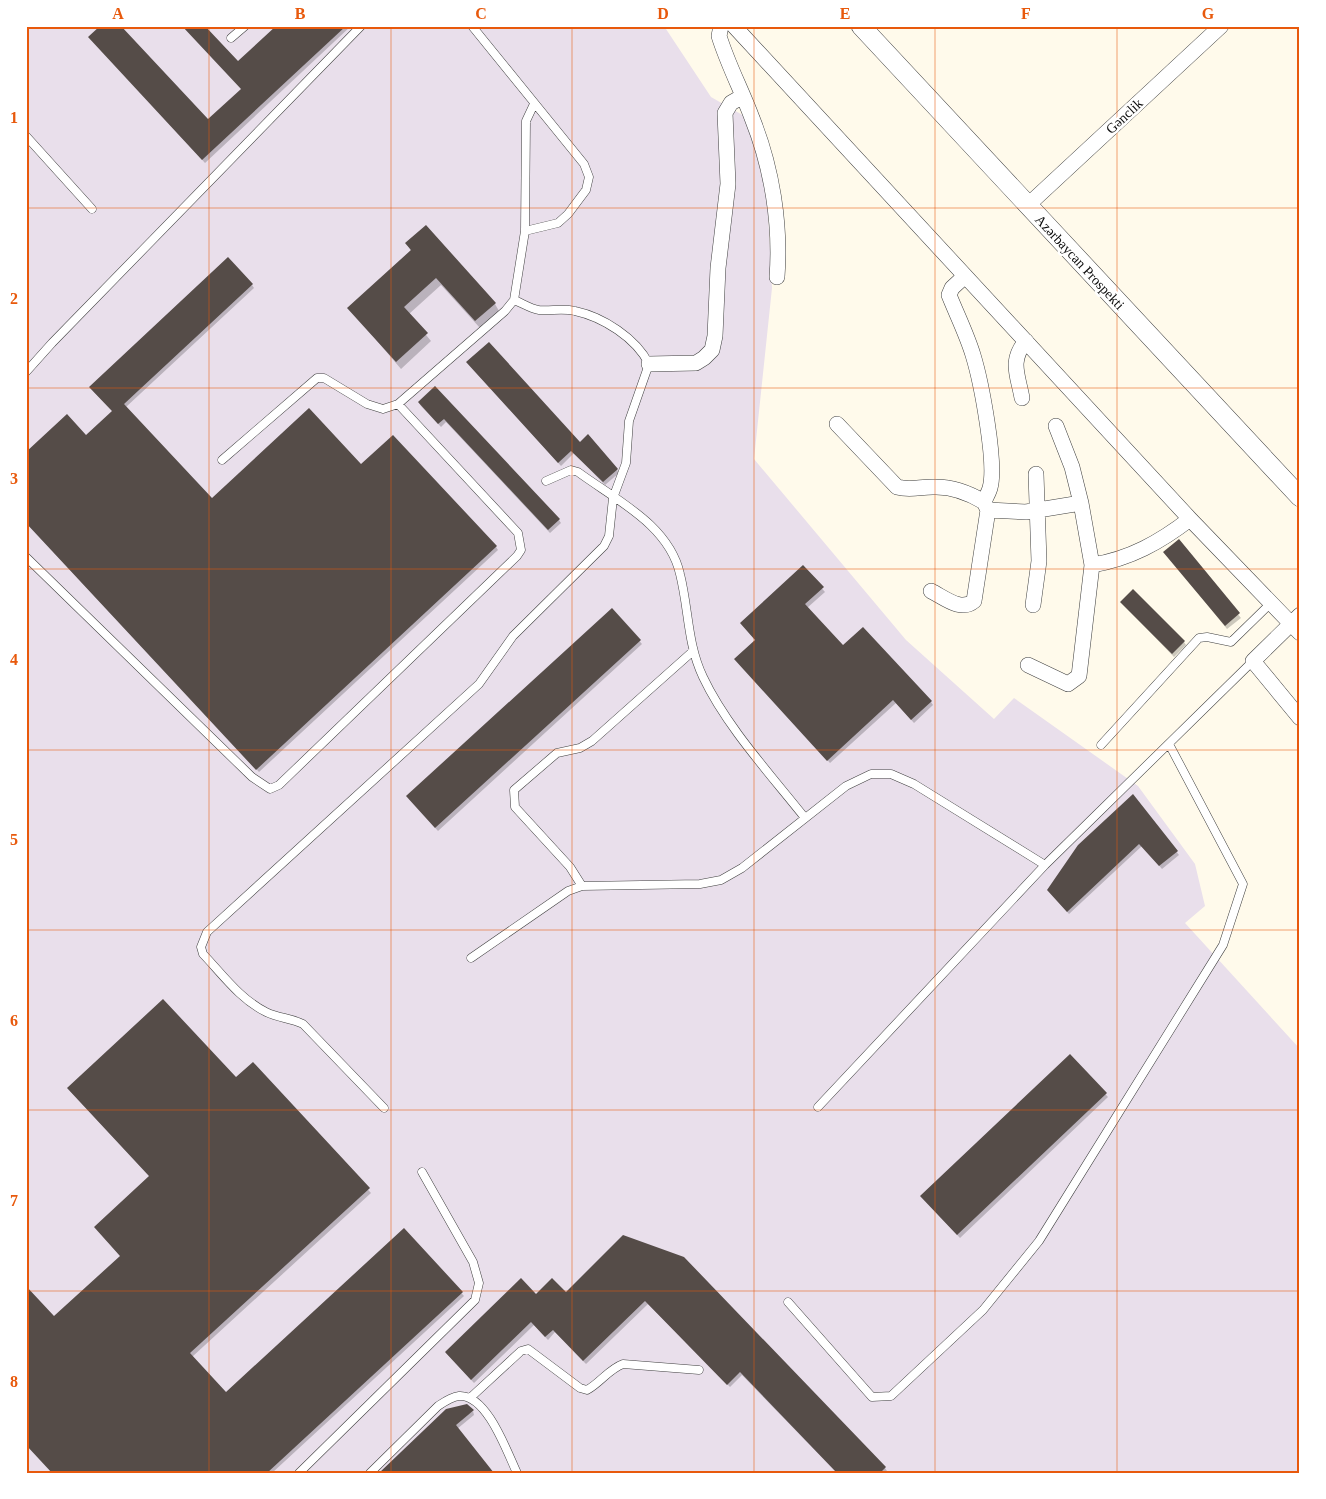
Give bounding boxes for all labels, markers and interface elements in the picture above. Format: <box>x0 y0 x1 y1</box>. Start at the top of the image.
text: A <box>112 5 124 22</box>
text: B <box>295 5 306 22</box>
text: C <box>475 5 487 22</box>
text: D <box>657 5 669 22</box>
text: E <box>840 5 850 22</box>
text: F <box>1021 5 1031 22</box>
text: G <box>1202 5 1215 22</box>
street label: Gənclik <box>1103 96 1146 137</box>
text: 1 <box>10 109 18 126</box>
street label: Azərbaycan Prospekti <box>1032 212 1127 313</box>
text: 2 <box>10 290 18 307</box>
text: 3 <box>10 470 18 487</box>
text: 4 <box>10 651 18 668</box>
text: 5 <box>10 831 18 848</box>
text: 6 <box>10 1012 18 1029</box>
text: 7 <box>10 1192 18 1209</box>
text: 8 <box>10 1373 18 1390</box>

